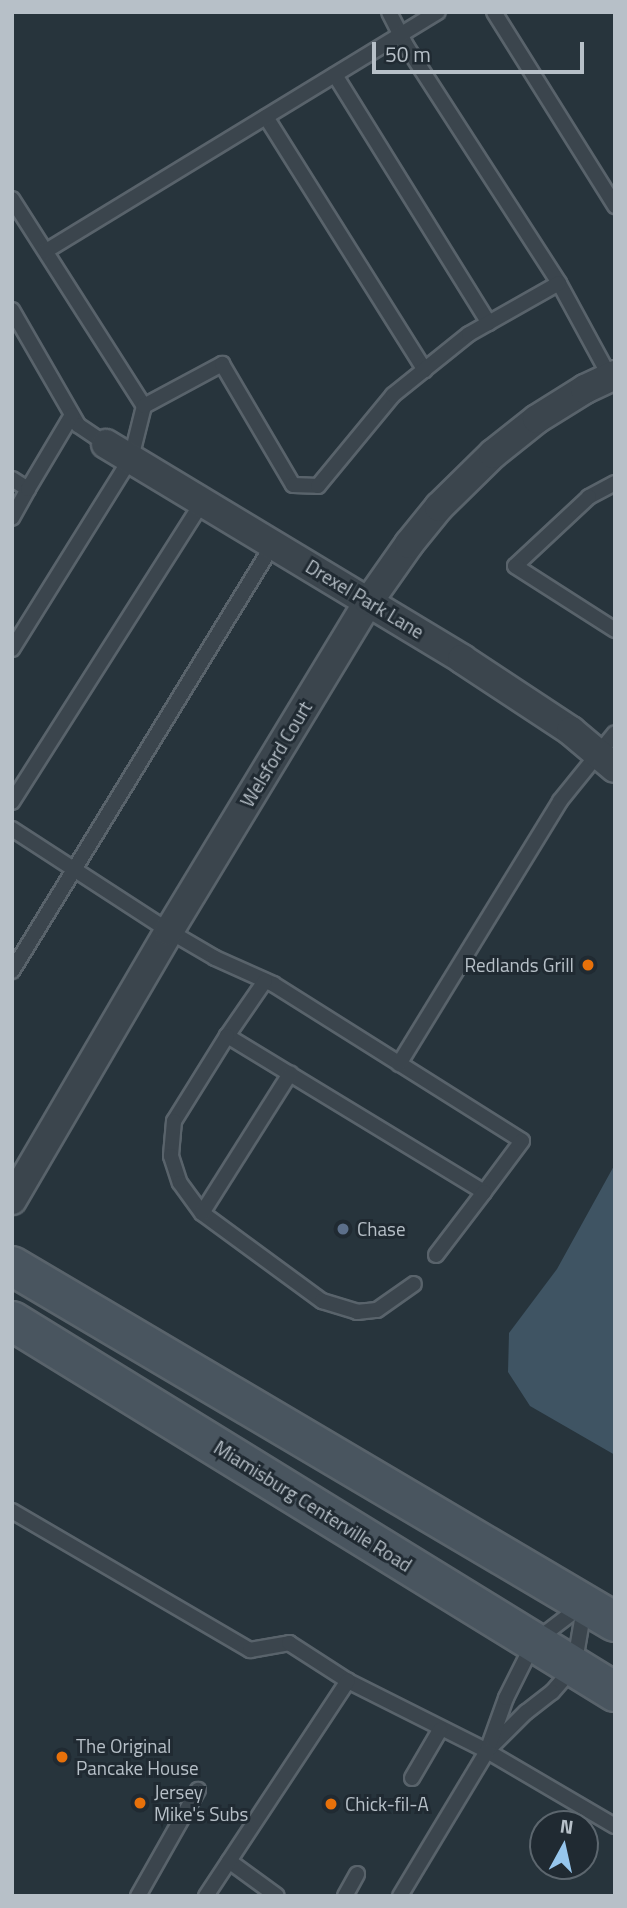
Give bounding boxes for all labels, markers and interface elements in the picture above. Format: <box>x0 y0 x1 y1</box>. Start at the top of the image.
scale bar <box>375 28 587 72</box>
text: 50 m <box>385 38 431 70</box>
street label: Drexel Park Lane <box>302 555 428 643</box>
street label: Welsford Court <box>235 697 317 811</box>
place label: Redlands Grill <box>464 954 574 976</box>
marker: Redlands Grill <box>580 957 596 973</box>
place label: Chase <box>357 1218 405 1240</box>
marker: Chase <box>335 1221 351 1237</box>
street label: Miamisburg Centerville Road <box>210 1436 416 1576</box>
place label: The Original Pancake House <box>76 1735 199 1779</box>
marker: The Original Pancake House <box>54 1749 70 1765</box>
place label: Jersey Mike's Subs <box>154 1781 248 1825</box>
place label: Chick-fil-A <box>345 1793 429 1815</box>
marker: Jersey Mike's Subs <box>132 1795 148 1811</box>
marker: Chick-fil-A <box>323 1796 339 1812</box>
north arrow <box>529 1810 599 1880</box>
text: N <box>558 1810 575 1841</box>

